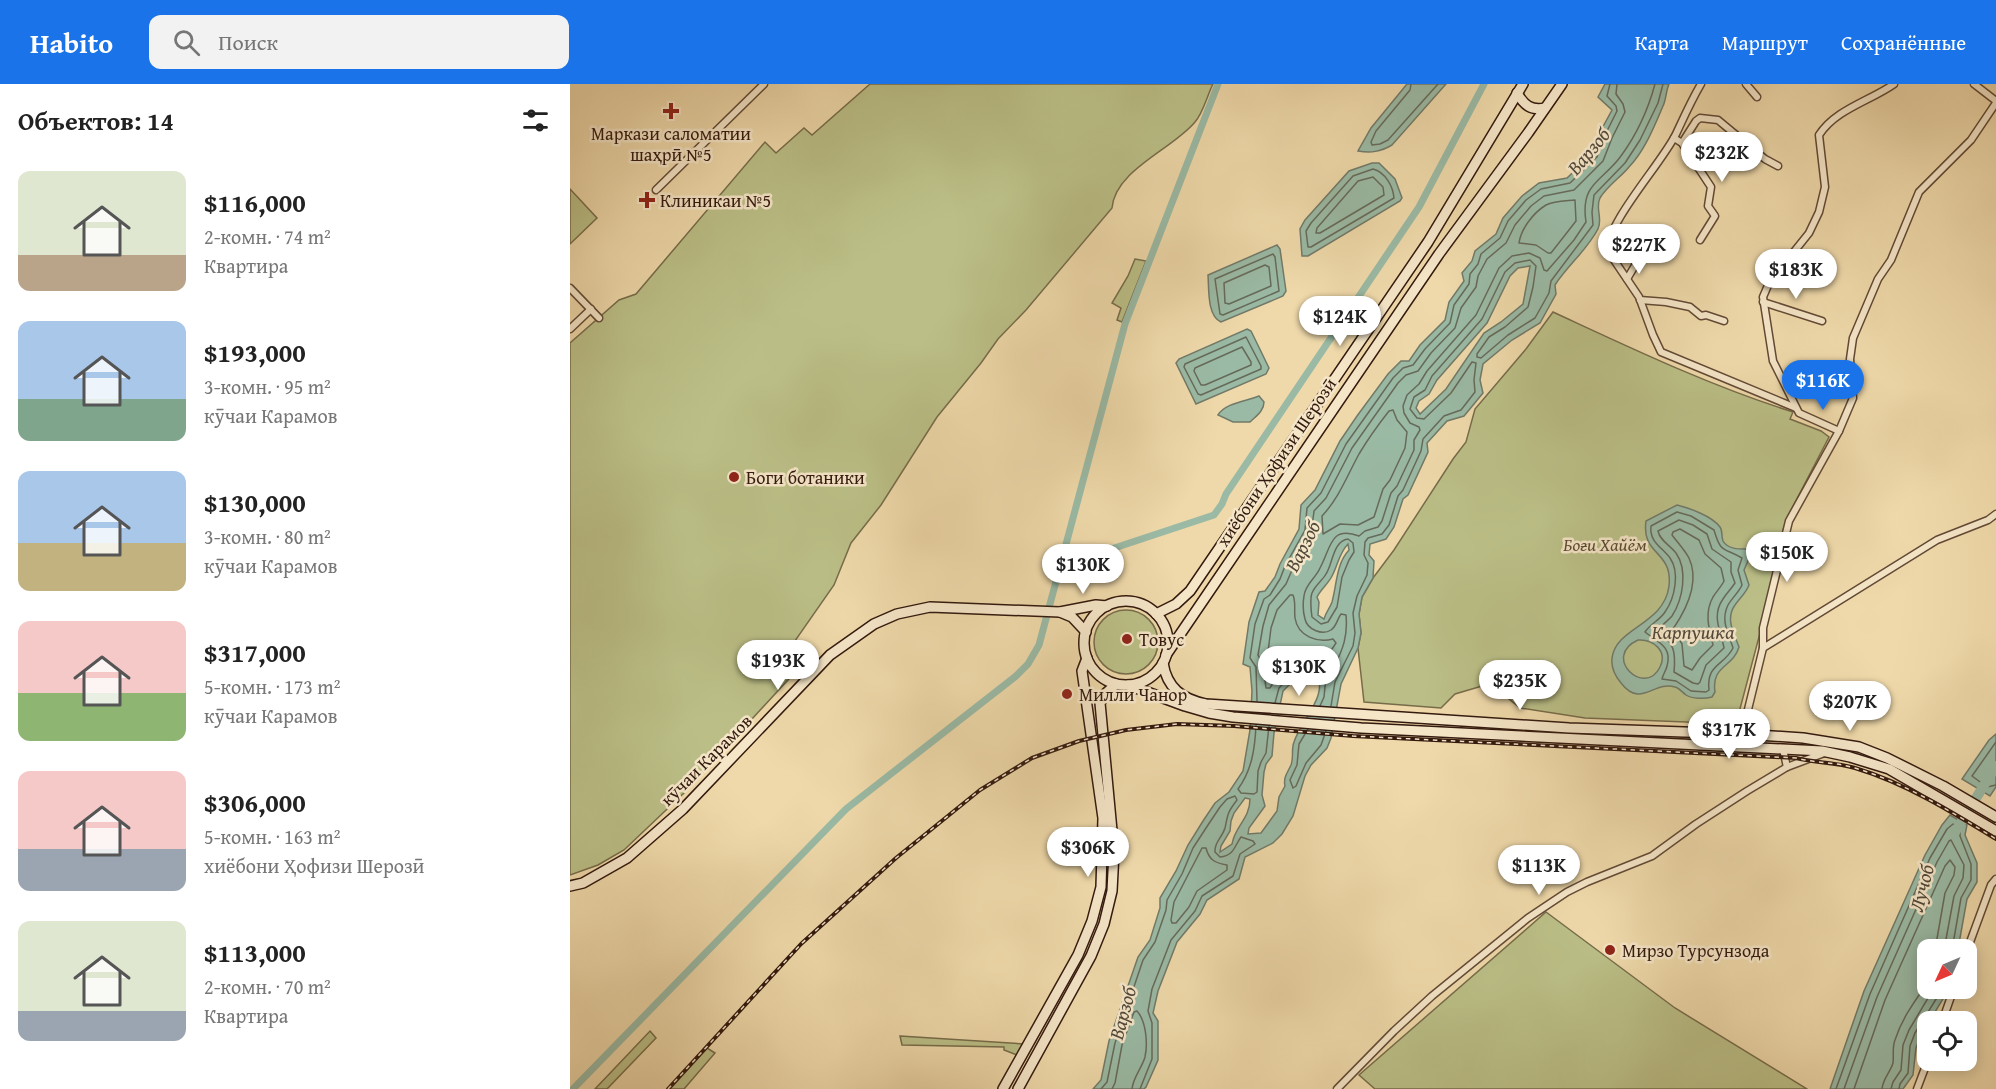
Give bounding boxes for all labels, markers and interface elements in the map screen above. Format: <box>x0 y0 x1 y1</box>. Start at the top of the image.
search box <box>149 15 569 69</box>
text: Habito <box>30 22 113 63</box>
icon: search <box>170 26 203 59</box>
text: Поиск <box>218 26 278 58</box>
text: Карта <box>1635 27 1689 58</box>
text: Маршрут <box>1722 27 1808 58</box>
text: Сохранённые <box>1841 27 1966 58</box>
text: Объектов: 14 <box>18 101 174 140</box>
marker: Маркази саломатии шаҳрӣ №5 <box>662 102 680 120</box>
icon: filters <box>519 104 552 137</box>
place label: Маркази саломатии шаҳрӣ №5 <box>591 120 751 168</box>
water label: Варзоб <box>1559 120 1617 182</box>
pin: $232K <box>1680 132 1764 183</box>
text: $232K <box>1695 137 1749 166</box>
text: $116,000 <box>204 183 306 222</box>
place label: Клиникаи №5 <box>660 187 771 214</box>
marker: Клиникаи №5 <box>638 191 656 209</box>
icon: home <box>66 195 138 267</box>
text: 2-комн. · 74 m² <box>204 222 331 251</box>
pin: $227K <box>1597 224 1681 275</box>
text: $227K <box>1612 229 1666 258</box>
pin: $183K <box>1754 249 1838 300</box>
text: Квартира <box>204 251 288 280</box>
text: $183K <box>1769 254 1823 283</box>
pin: $124K <box>1298 296 1382 347</box>
text: $124K <box>1313 301 1367 330</box>
text: $193,000 <box>204 333 306 372</box>
icon: home <box>66 345 138 417</box>
pin: $116K <box>1781 360 1865 411</box>
text: $116K <box>1796 365 1850 394</box>
text: 3-комн. · 95 m² <box>204 372 331 401</box>
street label: хиёбони Ҳофизи Шерозӣ <box>1209 372 1343 552</box>
text: кӯчаи Карамов <box>204 401 338 430</box>
place label: Боги ботаники <box>746 464 865 491</box>
marker: Боги ботаники <box>727 470 741 484</box>
text: $130,000 <box>204 483 306 522</box>
icon: home <box>66 495 138 567</box>
water label: Варзоб <box>1276 514 1328 577</box>
text: 3-комн. · 80 m² <box>204 522 331 551</box>
park label: Боғи Хайём <box>1563 531 1647 558</box>
pin: $150K <box>1745 532 1829 583</box>
text: $150K <box>1760 537 1814 566</box>
pin: $130K <box>1041 544 1125 595</box>
text: $130K <box>1056 549 1110 578</box>
text: кӯчаи Карамов <box>204 551 338 580</box>
water label: Карпушка <box>1652 617 1735 646</box>
place label: Товус <box>1139 626 1184 653</box>
marker: Товус <box>1120 632 1134 646</box>
text: $317,000 <box>204 633 306 672</box>
pin: $193K <box>736 640 820 691</box>
icon: home <box>66 645 138 717</box>
text: $193K <box>751 645 805 674</box>
pin: $130K <box>1257 646 1341 697</box>
text: $130K <box>1272 651 1326 680</box>
pin: $235K <box>1478 660 1562 711</box>
text: $235K <box>1493 665 1547 694</box>
text: 5-комн. · 173 m² <box>204 672 340 701</box>
place label: Милли Чанор <box>1079 681 1188 708</box>
pin: $207K <box>1808 681 1892 732</box>
text: $207K <box>1823 686 1877 715</box>
marker: Милли Чанор <box>1060 687 1074 701</box>
text: кӯчаи Карамов <box>204 701 338 730</box>
street label: кӯчаи Карамов <box>654 708 758 812</box>
pin: $317K <box>1687 709 1771 760</box>
text: $317K <box>1702 714 1756 743</box>
text: $306,000 <box>204 783 306 822</box>
icon: home <box>66 795 138 867</box>
text: 5-комн. · 163 m² <box>204 822 340 851</box>
pin: $306K <box>1046 827 1130 878</box>
text: $306K <box>1061 832 1115 861</box>
pin: $113K <box>1497 845 1581 896</box>
text: $113K <box>1512 850 1566 879</box>
text: хиёбони Ҳофизи Шерозӣ <box>204 851 425 880</box>
water label: Лучоб <box>1901 860 1941 915</box>
text: $113,000 <box>204 933 306 972</box>
place label: Мирзо Турсунзода <box>1622 937 1770 964</box>
north arrow <box>1917 939 1977 999</box>
map controls <box>1917 939 1977 1071</box>
marker: Мирзо Турсунзода <box>1603 943 1617 957</box>
icon: home <box>66 945 138 1017</box>
text: 2-комн. · 70 m² <box>204 972 331 1001</box>
water label: Варзоб <box>1101 982 1143 1044</box>
text: Квартира <box>204 1001 288 1030</box>
button: locate <box>1917 1011 1977 1071</box>

